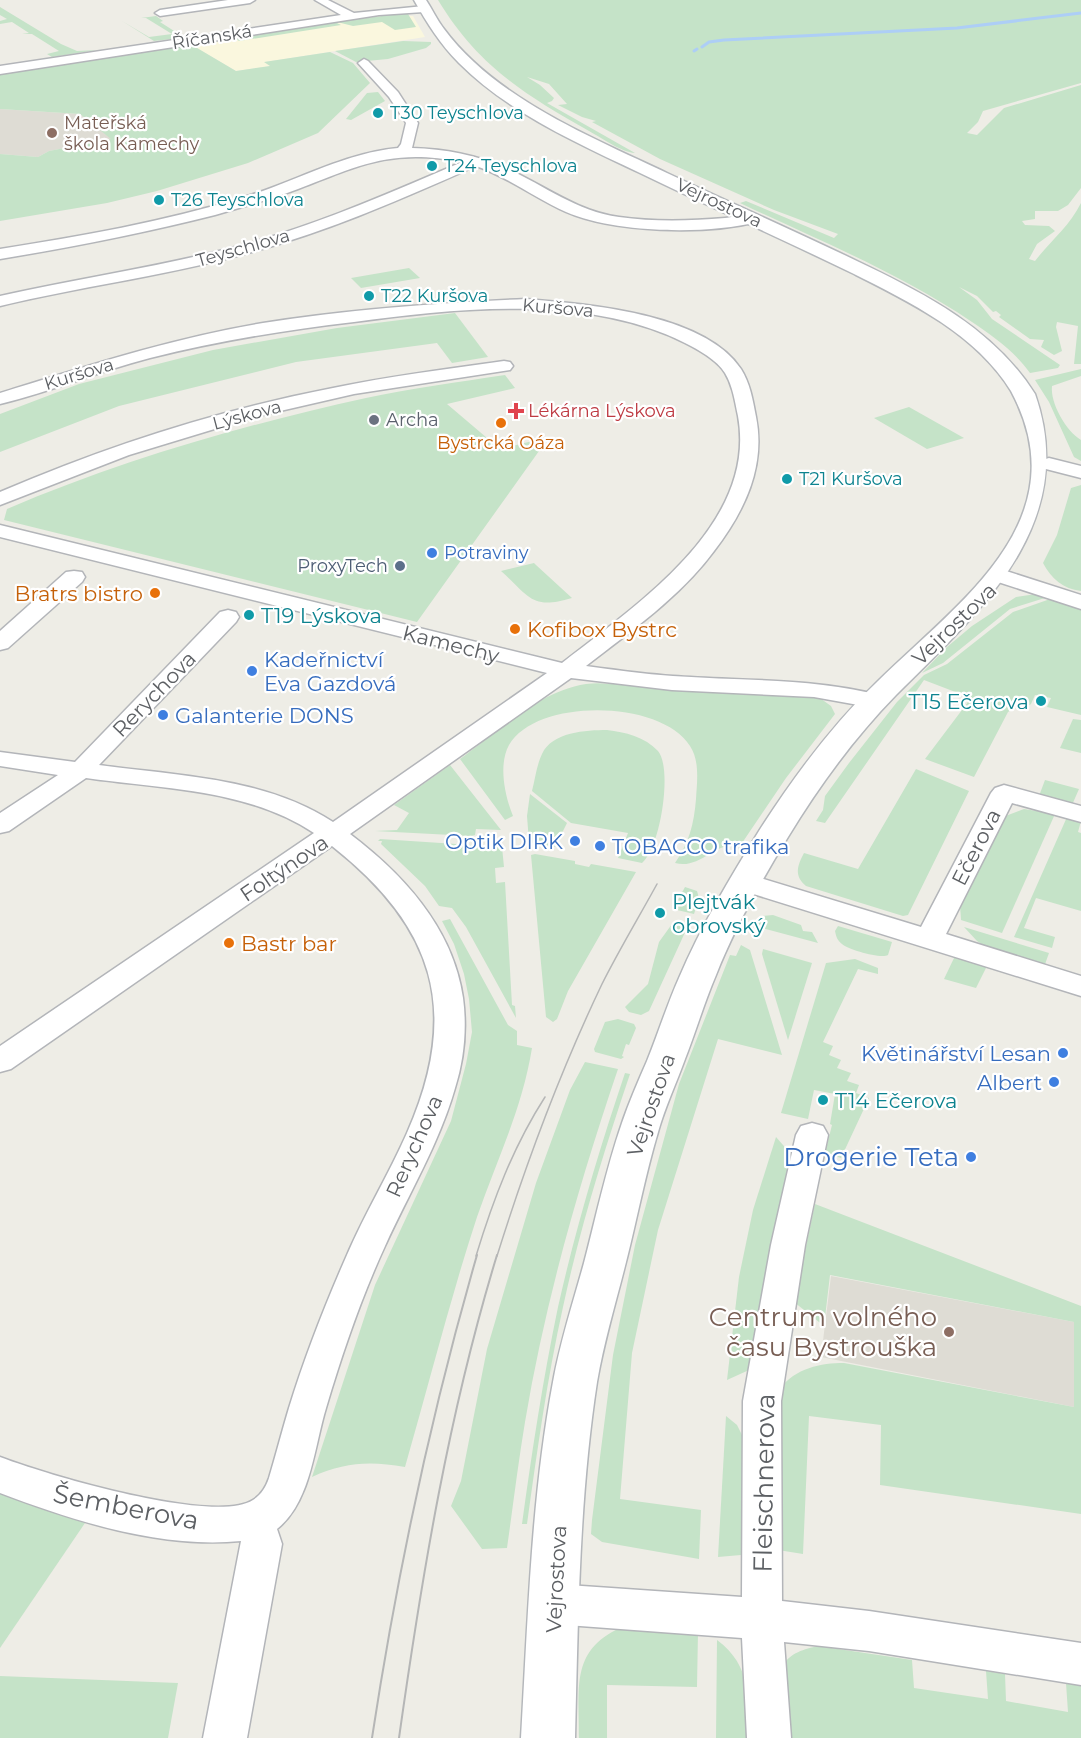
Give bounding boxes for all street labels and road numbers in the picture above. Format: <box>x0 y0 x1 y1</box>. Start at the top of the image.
street label: Říčanská <box>170 20 254 54</box>
street label: Vejrostova <box>673 174 765 232</box>
street label: Teyschlova <box>194 224 292 272</box>
street label: Kuršova <box>521 294 595 322</box>
street label: Kuršova <box>42 353 116 395</box>
street label: Lýskova <box>210 395 284 435</box>
street label: Vejrostova <box>907 578 1001 670</box>
street label: Kamechy <box>400 620 503 668</box>
street label: Rerychova <box>107 646 201 742</box>
street label: Ečerova <box>946 805 1006 889</box>
street label: Foltýnova <box>235 829 333 907</box>
street label: Vejrostova <box>622 1050 680 1160</box>
street label: Rerychova <box>380 1091 448 1201</box>
street label: Fleischnerova <box>746 1393 782 1573</box>
street label: Šemberova <box>51 1477 201 1537</box>
street label: Vejrostova <box>541 1525 571 1633</box>

